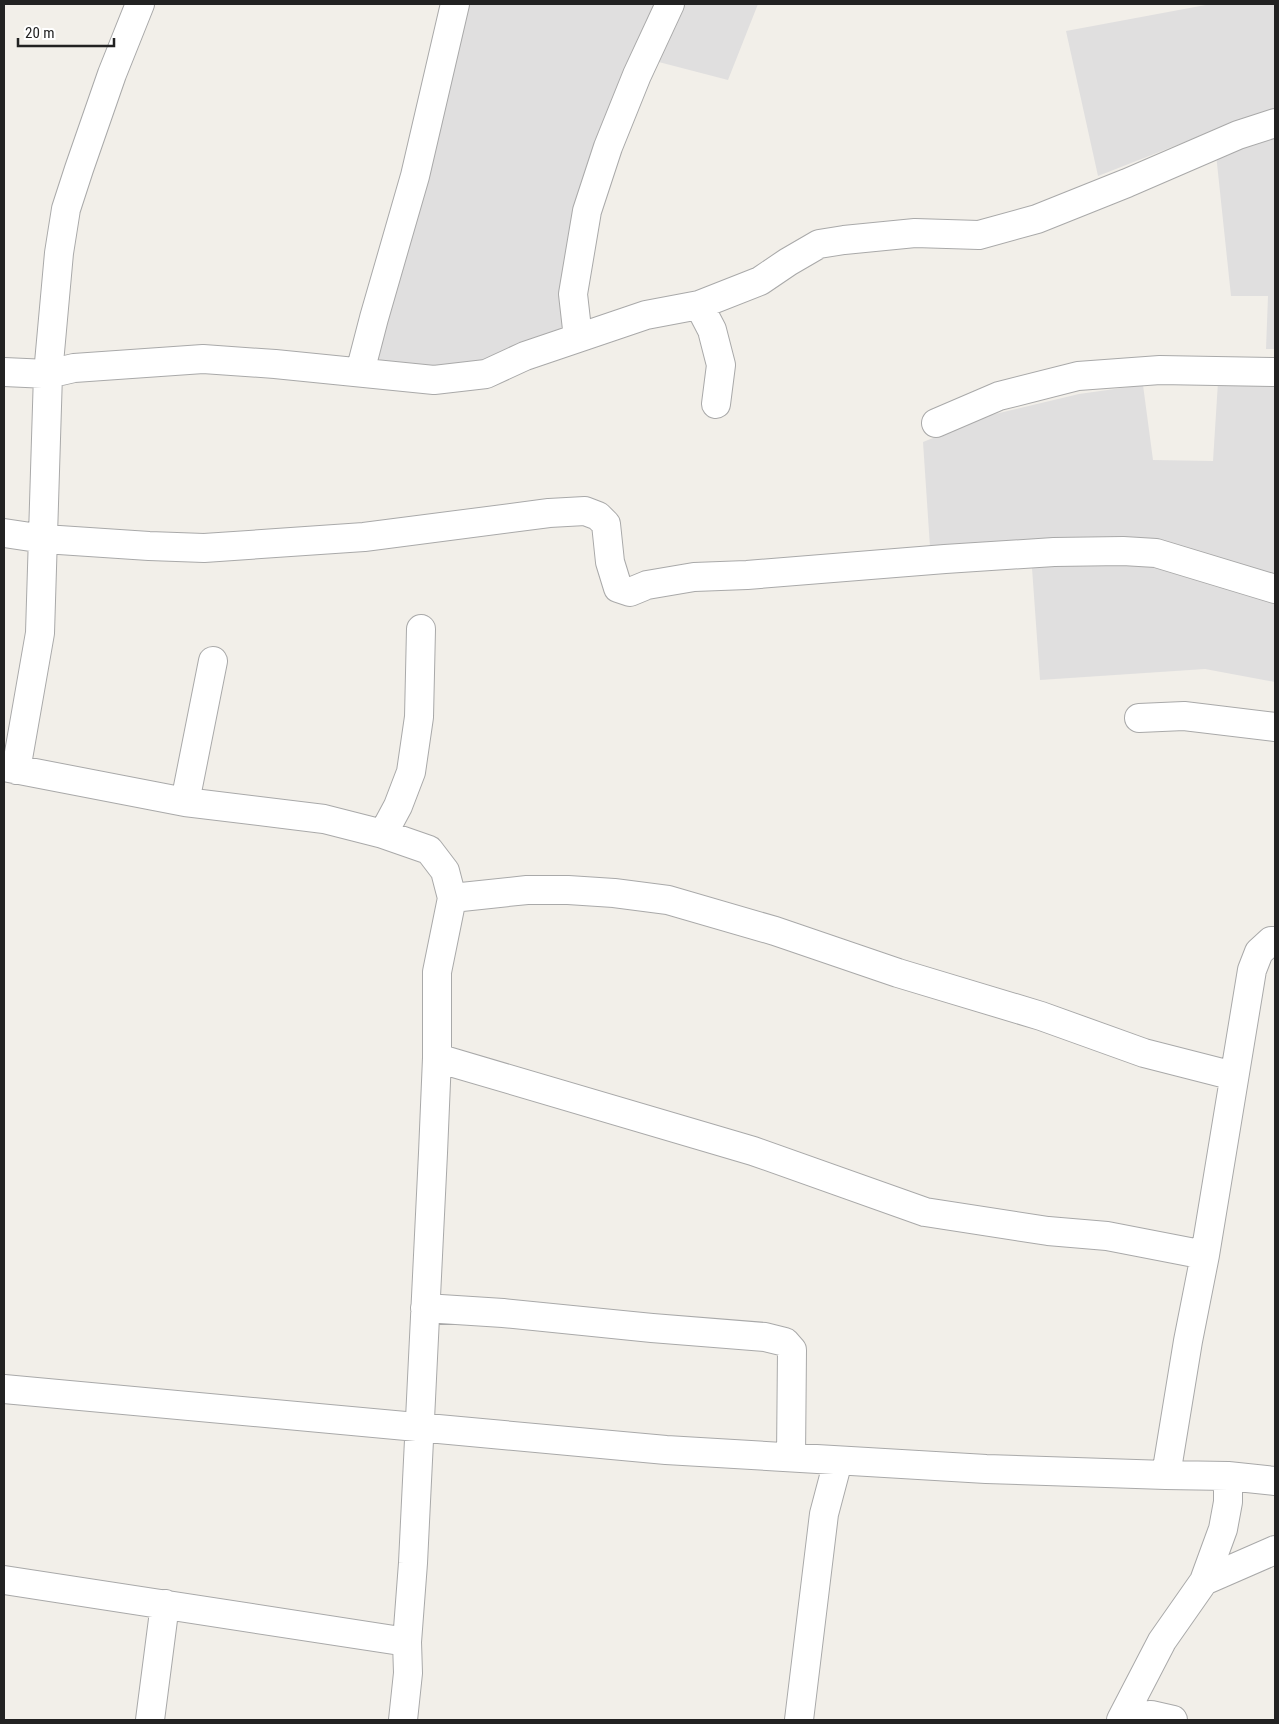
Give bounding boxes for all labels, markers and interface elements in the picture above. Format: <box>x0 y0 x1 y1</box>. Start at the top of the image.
scale bar <box>18 15 114 47</box>
text: 20 m <box>25 24 55 42</box>

